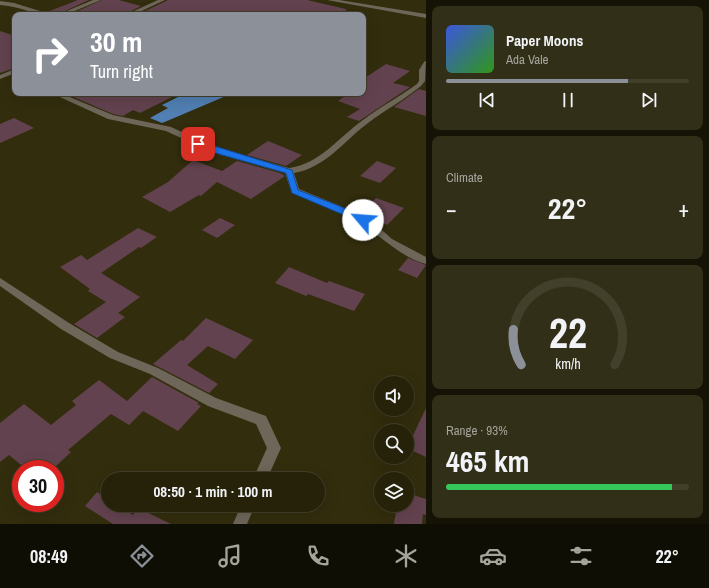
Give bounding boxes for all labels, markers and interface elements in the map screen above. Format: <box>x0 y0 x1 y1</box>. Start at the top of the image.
text: 30 m <box>90 23 142 61</box>
icon: right <box>24 28 76 80</box>
text: Paper Moons <box>506 30 583 51</box>
text: Ada Vale <box>506 51 548 68</box>
text: Turn right <box>90 59 153 84</box>
icon: previous <box>476 89 498 111</box>
icon: pause <box>557 89 579 111</box>
icon: next <box>638 89 660 111</box>
pin <box>181 127 215 161</box>
icon: arrive <box>187 133 209 155</box>
text: Climate <box>446 169 483 186</box>
text: 22° <box>548 188 587 228</box>
text: − <box>446 194 457 224</box>
text: + <box>678 194 689 224</box>
position arrow <box>342 199 384 241</box>
text: 22 <box>549 305 586 361</box>
text: km/h <box>555 353 580 372</box>
map controls <box>374 376 414 512</box>
button: sound <box>374 376 414 416</box>
text: Range · 93% <box>446 422 508 439</box>
button: search <box>374 424 414 464</box>
text: 465 km <box>446 441 529 481</box>
speed limit sign: 30 <box>12 460 64 512</box>
button: layers <box>374 472 414 512</box>
text: 08:50 · 1 min · 100 m <box>154 481 272 502</box>
icon: directions <box>128 542 156 570</box>
icon: music <box>216 542 244 570</box>
icon: phone <box>304 542 332 570</box>
icon: climate <box>392 542 420 570</box>
icon: car <box>479 542 507 570</box>
icon: filters <box>567 542 595 570</box>
text: 08:49 <box>30 544 68 569</box>
text: 22° <box>655 544 679 569</box>

